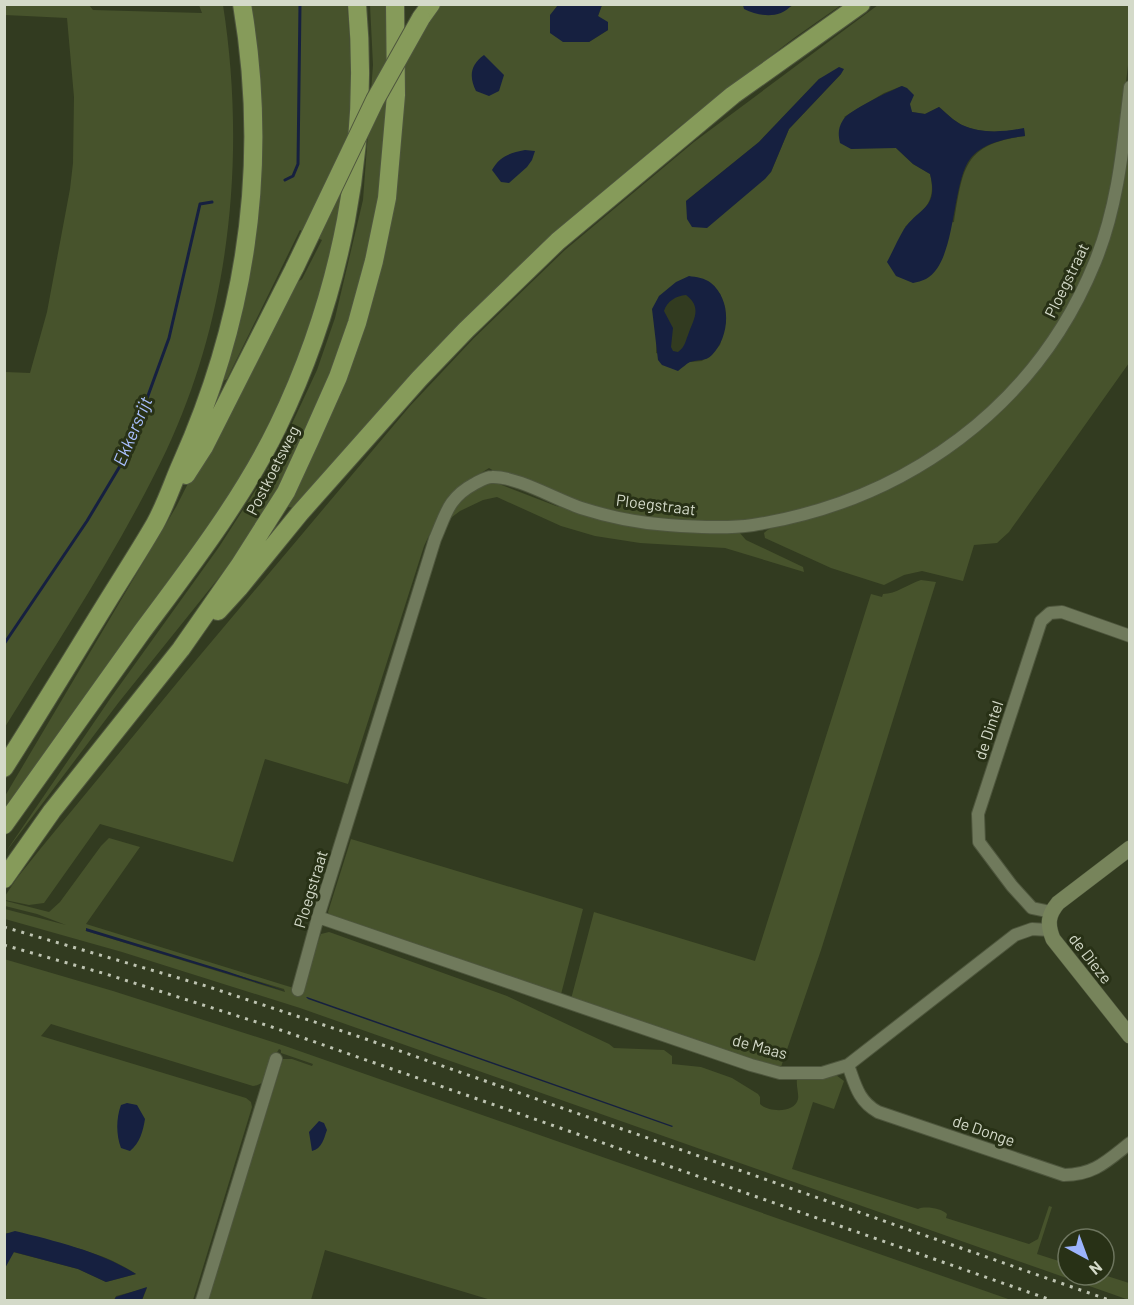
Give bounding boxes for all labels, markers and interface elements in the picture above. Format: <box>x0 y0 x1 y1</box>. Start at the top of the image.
street label: Ploegstraat <box>1040 240 1092 320</box>
water label: Ekkersrijt <box>108 392 157 469</box>
street label: Postkoetsweg <box>241 422 303 518</box>
street label: Ploegstraat <box>615 490 697 518</box>
street label: de Dintel <box>970 698 1006 762</box>
street label: Ploegstraat <box>289 848 331 930</box>
street label: de Dieze <box>1065 929 1117 987</box>
street label: de Maas <box>731 1030 789 1062</box>
street label: de Donge <box>950 1110 1018 1150</box>
north arrow <box>1056 1227 1116 1287</box>
text: N <box>1086 1258 1106 1279</box>

